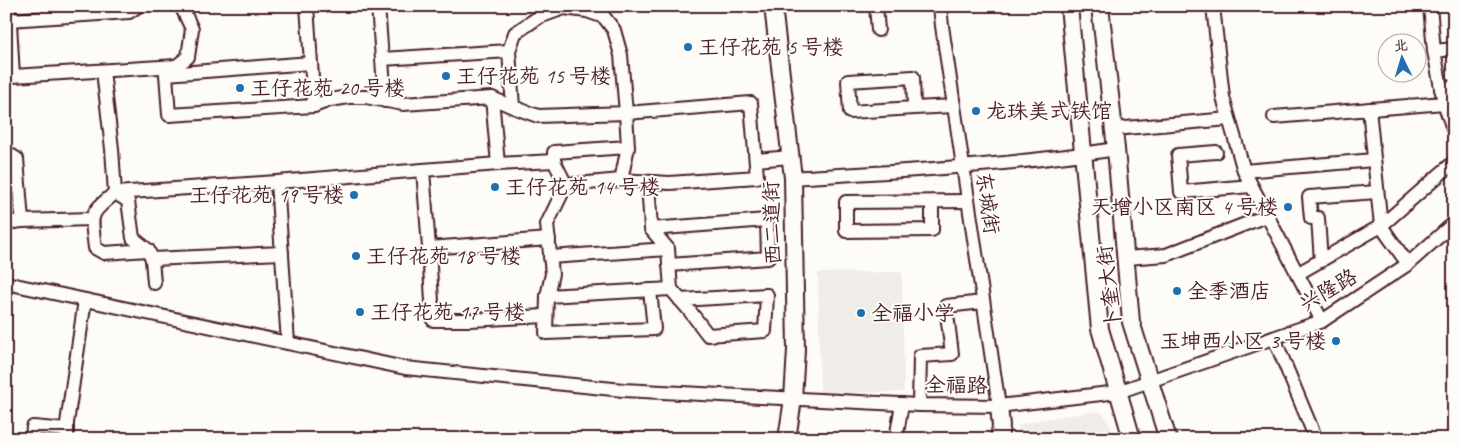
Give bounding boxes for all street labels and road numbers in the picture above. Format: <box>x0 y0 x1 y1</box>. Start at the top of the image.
street label: 东城街 <box>971 170 1005 236</box>
street label: 西二道街 <box>758 181 786 265</box>
street label: 卜奎大街 <box>1091 244 1127 330</box>
street label: 兴隆路 <box>1294 263 1362 317</box>
street label: 全福路 <box>924 371 988 399</box>

